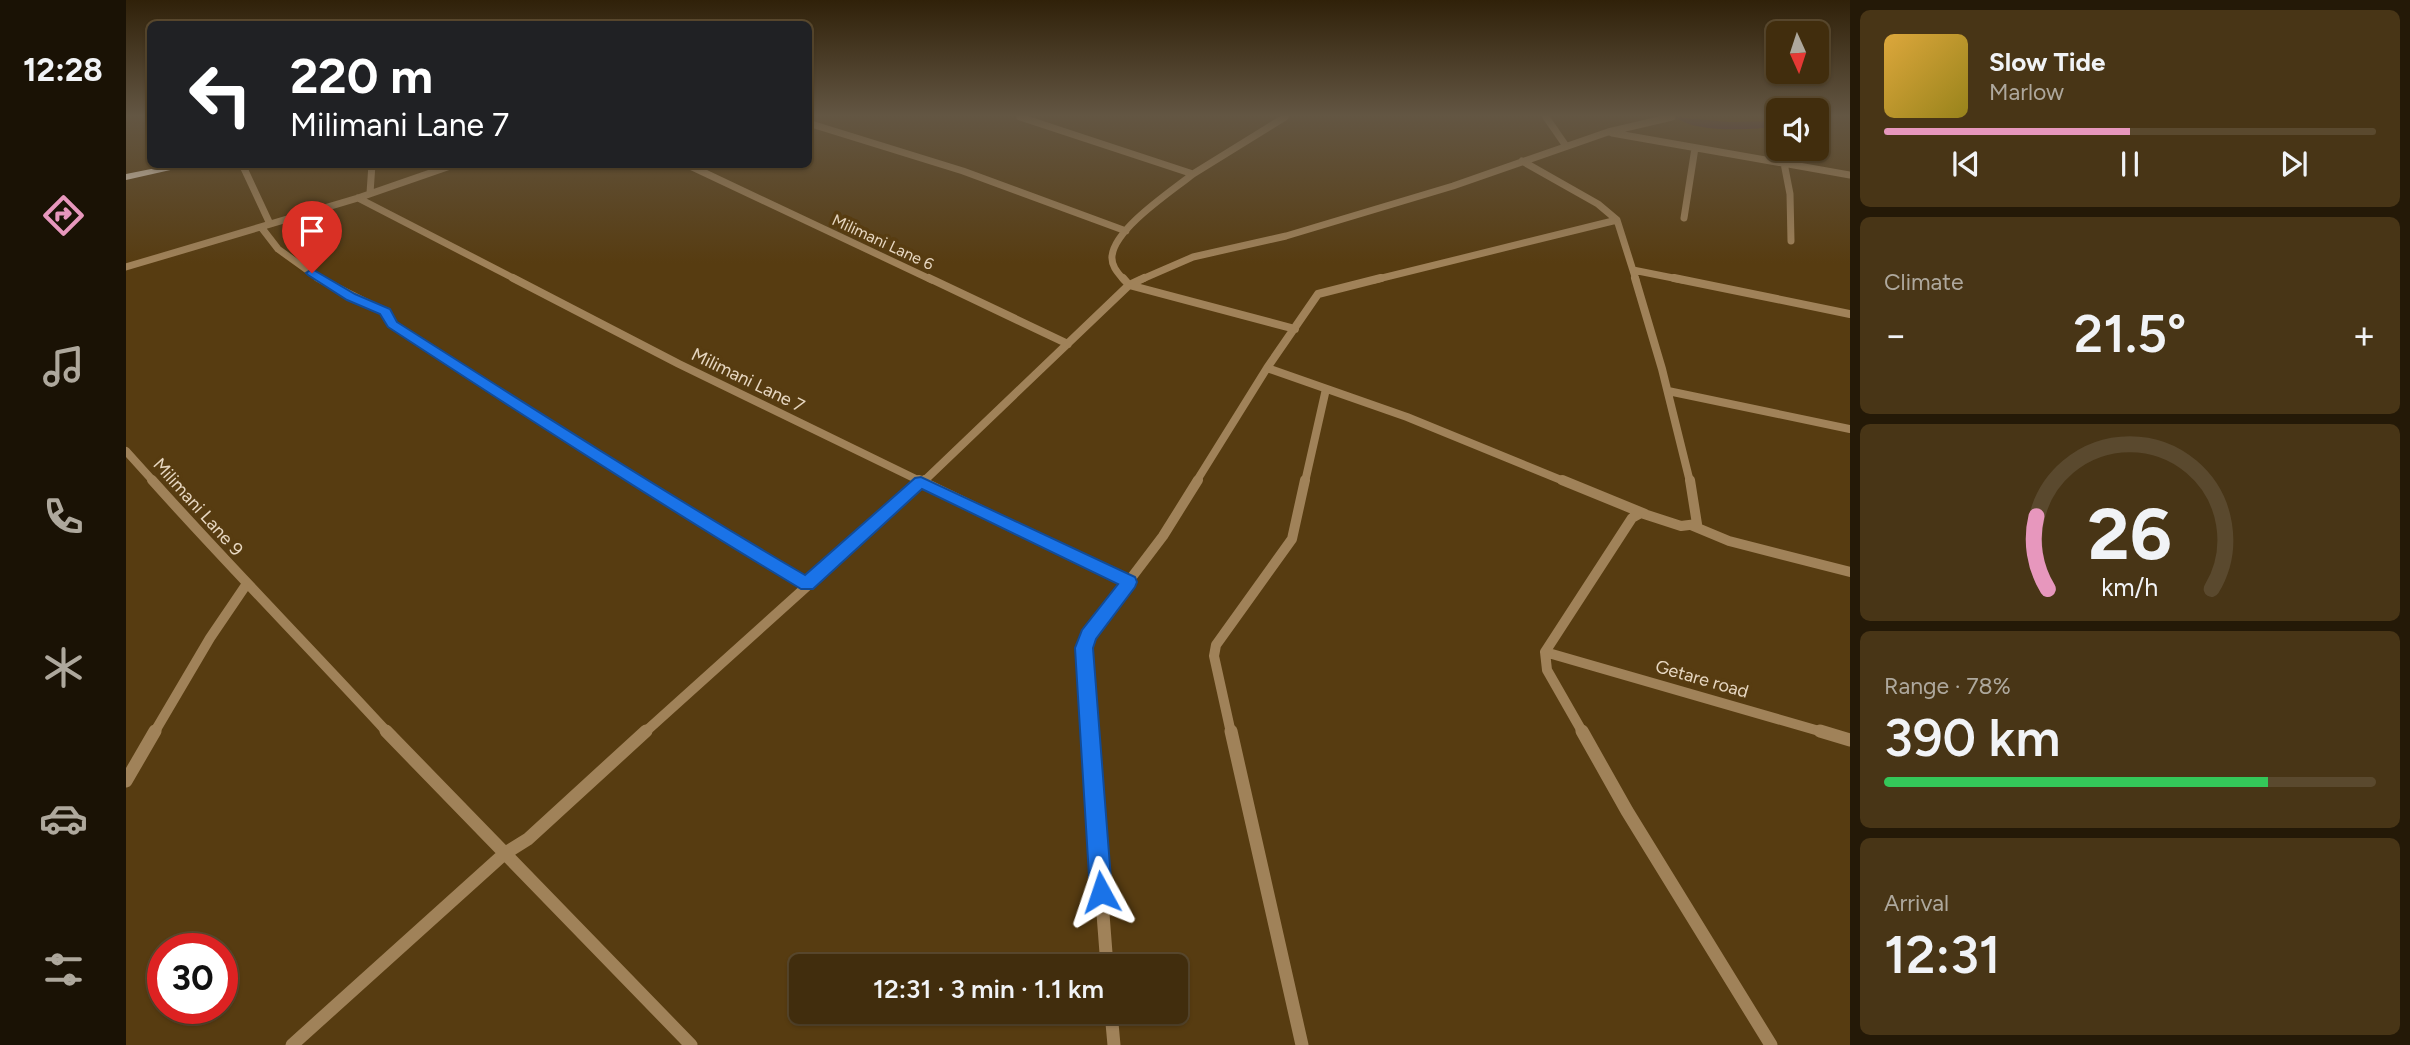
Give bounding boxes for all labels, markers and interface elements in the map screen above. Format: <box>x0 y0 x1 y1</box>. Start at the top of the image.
north arrow <box>1766 21 1829 84</box>
map controls <box>1766 21 1829 161</box>
text: 220 m <box>290 46 433 105</box>
text: Slow Tide <box>1989 46 2105 78</box>
icon: left <box>175 49 266 140</box>
text: 12:28 <box>23 51 103 89</box>
text: Marlow <box>1989 78 2064 106</box>
button: sound <box>1766 98 1829 161</box>
text: Milimani Lane 7 <box>290 106 509 144</box>
icon: previous <box>1947 145 1985 183</box>
icon: pause <box>2111 145 2149 183</box>
icon: next <box>2275 145 2313 183</box>
icon: directions <box>39 191 88 240</box>
pin <box>282 201 342 273</box>
street label: Milimani Lane 6 <box>829 210 937 274</box>
icon: arrive <box>293 212 331 250</box>
text: Climate <box>1884 268 1963 296</box>
text: 21.5° <box>2073 303 2187 365</box>
text: − <box>1884 312 1908 358</box>
text: + <box>2352 312 2376 358</box>
icon: music <box>39 342 88 391</box>
street label: Milimani Lane 7 <box>688 343 808 417</box>
street label: Milimani Lane 9 <box>148 454 248 560</box>
text: 26 <box>2088 490 2172 577</box>
icon: phone <box>39 492 88 541</box>
text: km/h <box>2101 571 2159 601</box>
icon: climate <box>39 643 88 692</box>
street label: Getare road <box>1653 655 1751 703</box>
text: Range · 78% <box>1884 672 2011 700</box>
text: 390 km <box>1884 707 2060 769</box>
icon: car <box>39 794 88 843</box>
position arrow <box>1064 855 1138 929</box>
text: Arrival <box>1884 889 1949 917</box>
text: 12:31 <box>1884 924 2001 986</box>
speed limit sign: 30 <box>147 933 238 1024</box>
icon: filters <box>39 945 88 994</box>
text: 12:31 · 3 min · 1.1 km <box>873 973 1104 1005</box>

